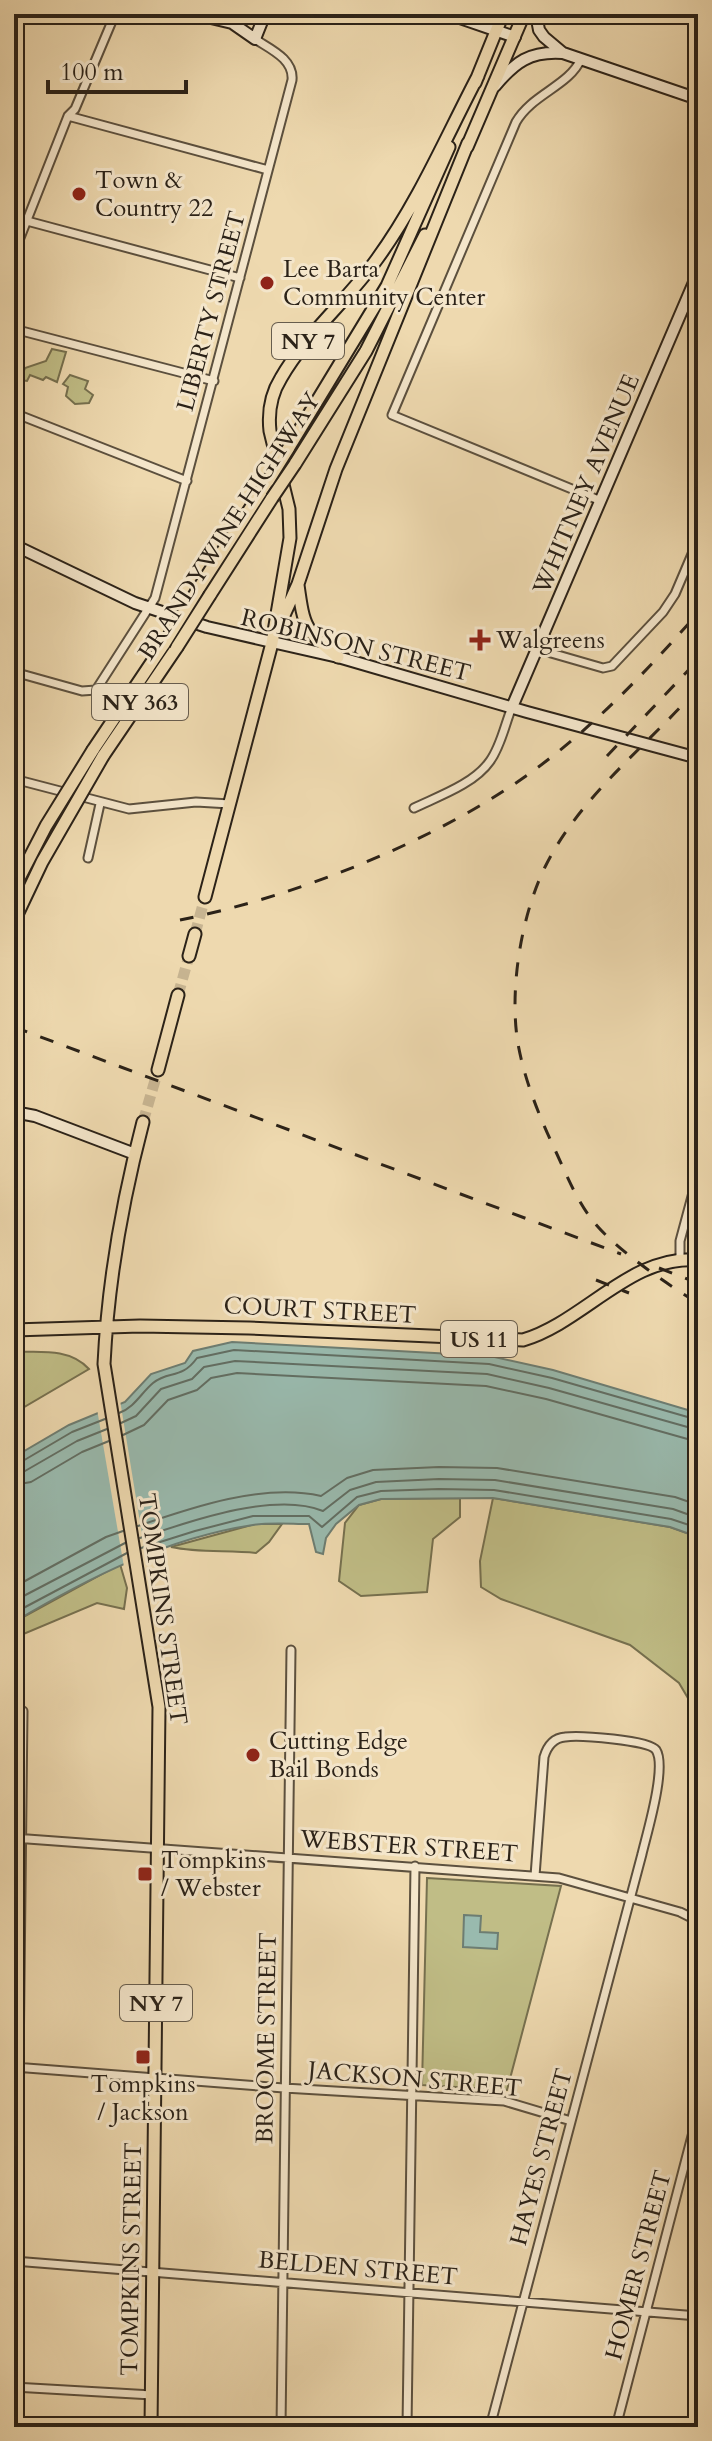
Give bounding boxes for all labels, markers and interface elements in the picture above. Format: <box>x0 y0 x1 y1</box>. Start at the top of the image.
scale bar <box>48 44 186 94</box>
text: 100 m <box>60 56 124 89</box>
place label: Town & Country 22 <box>95 164 213 225</box>
marker: Town & Country 22 <box>70 185 88 203</box>
street label: LIBERTY STREET <box>169 207 254 415</box>
place label: Lee Barta Community Center <box>283 253 486 314</box>
marker: Lee Barta Community Center <box>258 274 276 292</box>
road number: NY 7 <box>272 323 344 359</box>
street label: WHITNEY AVENUE <box>525 369 648 600</box>
street label: BRANDYWINE HIGHWAY <box>130 386 329 667</box>
street label: ROBINSON STREET <box>238 601 474 690</box>
place label: Walgreens <box>495 624 605 657</box>
marker: Walgreens <box>471 631 489 649</box>
road number: NY 363 <box>92 684 188 720</box>
street label: COURT STREET <box>223 1289 417 1332</box>
road number: US 11 <box>441 1321 517 1357</box>
street label: TOMPKINS STREET <box>130 1491 195 1727</box>
place label: Cutting Edge Bail Bonds <box>269 1725 408 1786</box>
marker: Cutting Edge Bail Bonds <box>244 1746 262 1764</box>
street label: WEBSTER STREET <box>298 1822 519 1871</box>
place label: Tompkins / Webster <box>161 1844 266 1905</box>
marker: Tompkins / Webster <box>136 1865 154 1883</box>
street label: BROOME STREET <box>248 1932 285 2144</box>
road number: NY 7 <box>120 1985 192 2021</box>
marker: Tompkins / Jackson <box>134 2048 152 2066</box>
street label: JACKSON STREET <box>304 2053 523 2105</box>
street label: HAYES STREET <box>502 2065 581 2249</box>
place label: Tompkins / Jackson <box>91 2068 195 2129</box>
street label: TOMPKINS STREET <box>113 2142 150 2376</box>
street label: HOMER STREET <box>597 2167 680 2363</box>
street label: BELDEN STREET <box>257 2243 459 2294</box>

